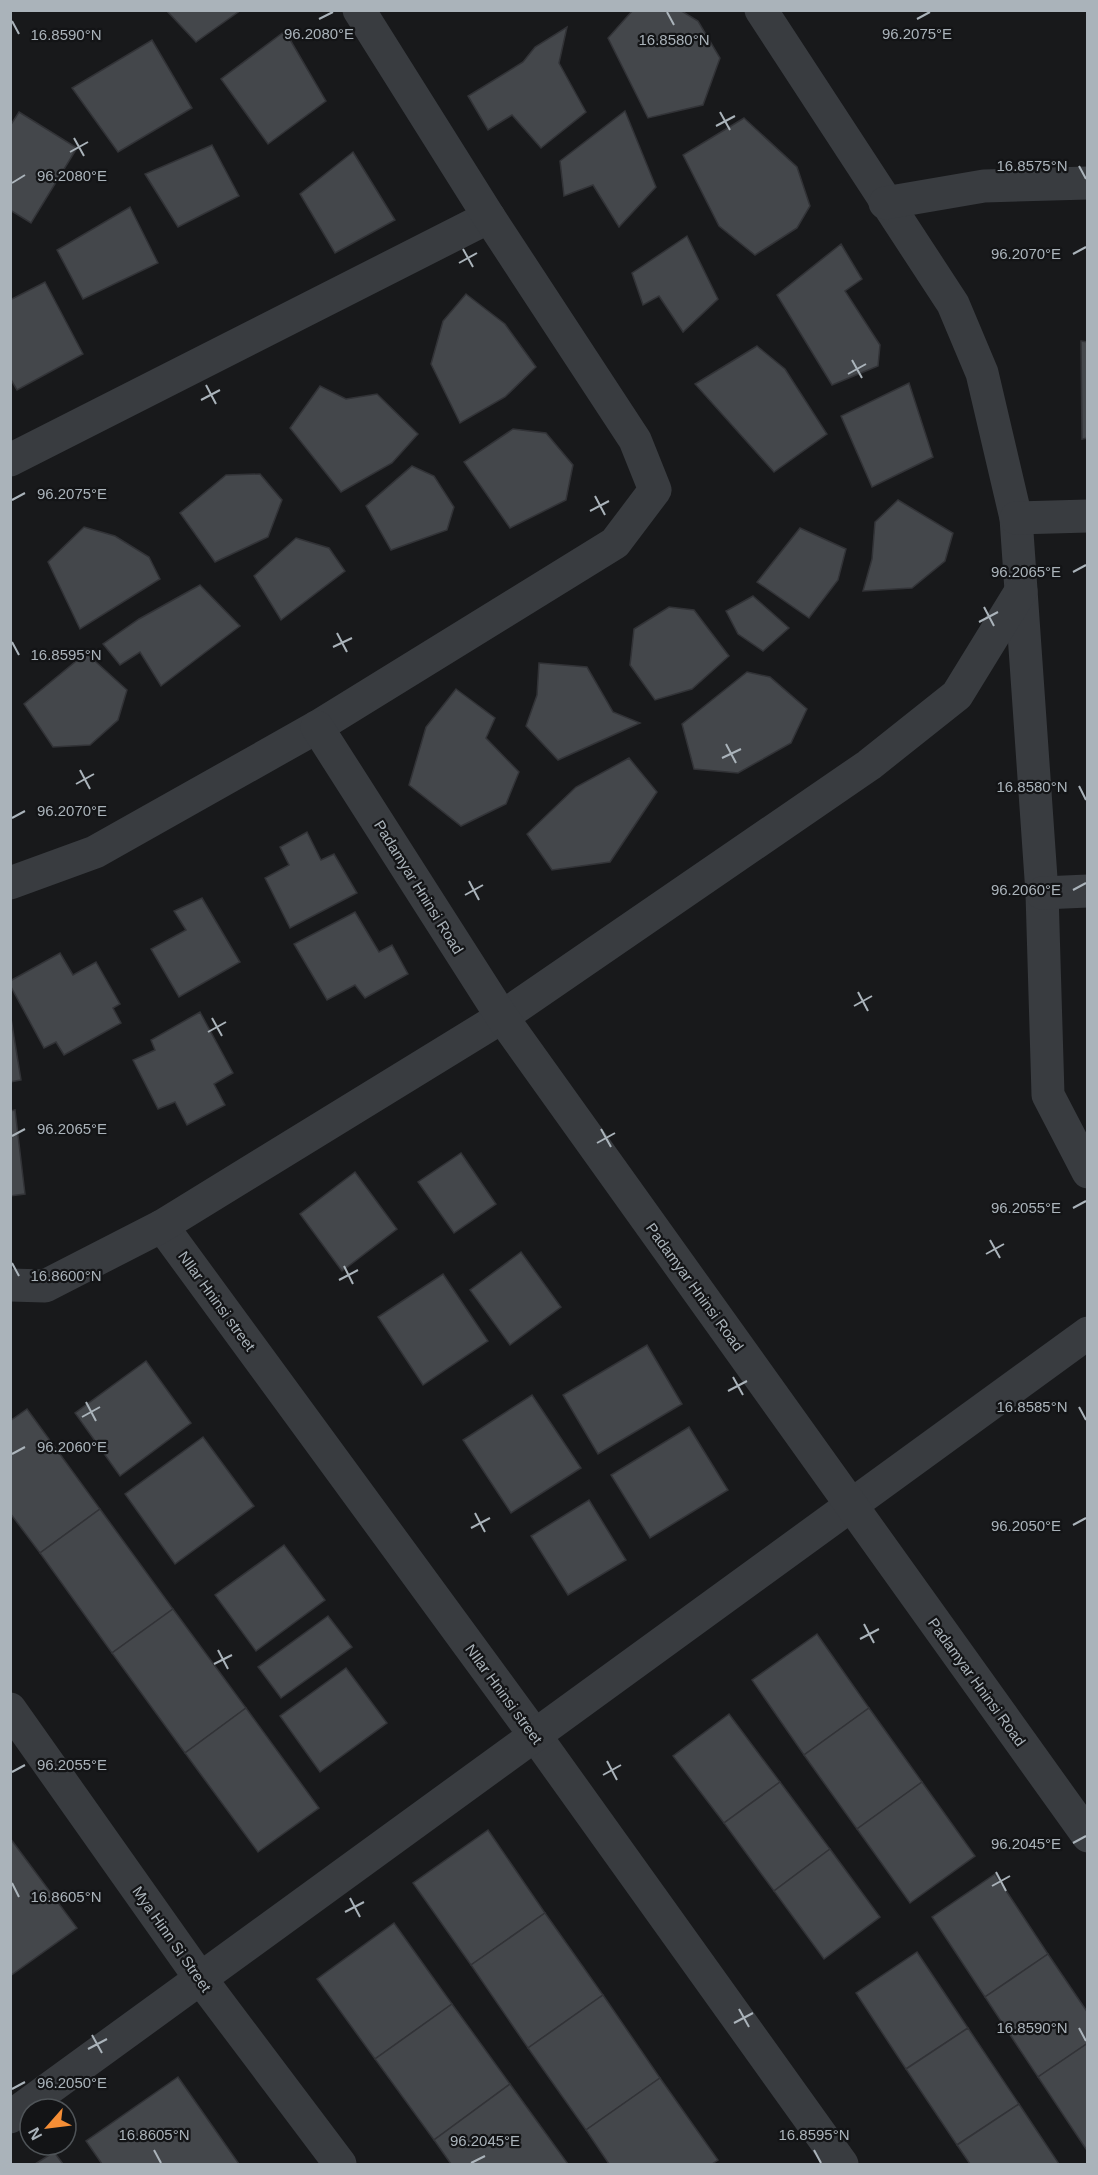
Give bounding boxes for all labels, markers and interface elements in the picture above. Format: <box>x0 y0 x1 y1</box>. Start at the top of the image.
text: 96.2080°E <box>284 25 354 42</box>
text: 96.2075°E <box>882 25 952 42</box>
text: 16.8590°N <box>30 26 102 43</box>
text: 16.8580°N <box>638 31 710 48</box>
text: 16.8575°N <box>996 157 1068 174</box>
text: 96.2080°E <box>37 167 107 184</box>
text: 96.2070°E <box>991 245 1061 262</box>
text: 96.2075°E <box>37 485 107 502</box>
text: 96.2065°E <box>991 563 1061 580</box>
text: 16.8595°N <box>30 646 102 663</box>
text: 16.8580°N <box>996 778 1068 795</box>
text: 96.2070°E <box>37 802 107 819</box>
street label: Padamyar Hninsi Road <box>371 817 467 957</box>
text: 96.2060°E <box>991 881 1061 898</box>
text: 96.2065°E <box>37 1120 107 1137</box>
text: 96.2055°E <box>991 1199 1061 1216</box>
street label: Padamyar Hninsi Road <box>643 1220 747 1354</box>
street label: NIlar Hninsi street <box>175 1248 259 1355</box>
text: 16.8600°N <box>30 1267 102 1284</box>
text: 16.8585°N <box>996 1398 1068 1415</box>
text: 96.2060°E <box>37 1438 107 1455</box>
text: 96.2050°E <box>991 1517 1061 1534</box>
street label: Padamyar Hninsi Road <box>925 1615 1029 1749</box>
street label: NIlar Hninsi street <box>462 1641 546 1748</box>
text: 96.2055°E <box>37 1756 107 1773</box>
text: 96.2045°E <box>991 1835 1061 1852</box>
street label: Mya Hinn Si Street <box>129 1883 215 1996</box>
text: 16.8605°N <box>30 1888 102 1905</box>
text: 16.8590°N <box>996 2019 1068 2036</box>
text: 96.2050°E <box>37 2074 107 2091</box>
north arrow <box>18 2097 78 2157</box>
text: N <box>25 2125 45 2143</box>
text: 16.8605°N <box>118 2126 190 2143</box>
text: 16.8595°N <box>778 2126 850 2143</box>
text: 96.2045°E <box>450 2132 520 2149</box>

